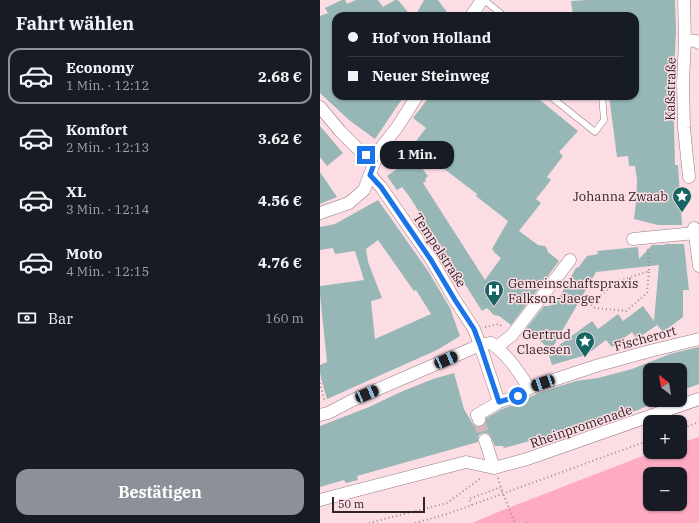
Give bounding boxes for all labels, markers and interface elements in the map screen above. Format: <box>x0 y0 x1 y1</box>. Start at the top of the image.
text: Fahrt wählen <box>16 12 134 35</box>
text: Hof von Holland <box>372 28 491 47</box>
street label: Kaßstraße <box>661 57 680 121</box>
icon: car <box>18 58 54 94</box>
text: Economy <box>66 58 134 77</box>
text: Neuer Steinweg <box>372 66 489 85</box>
text: 2.68 € <box>258 67 302 86</box>
text: 1 Min. · 12:12 <box>66 77 149 94</box>
icon: car <box>18 120 54 156</box>
text: Komfort <box>66 120 128 139</box>
text: 3.62 € <box>258 129 302 148</box>
text: 2 Min. · 12:13 <box>66 139 149 156</box>
callout: 1 Min. <box>380 141 454 169</box>
route end <box>357 146 375 164</box>
text: 1 Min. <box>397 146 437 163</box>
icon: car <box>18 182 54 218</box>
text: XL <box>66 182 86 201</box>
place icon: Johanna Zwaab <box>671 185 693 213</box>
place label: Johanna Zwaab <box>573 188 668 205</box>
text: 4.56 € <box>258 191 302 210</box>
text: 3 Min. · 12:14 <box>66 201 149 218</box>
street label: Tempelstraße <box>409 210 470 291</box>
icon: car <box>18 244 54 280</box>
text: Moto <box>66 244 103 263</box>
text: 4.76 € <box>258 253 302 272</box>
text: 4 Min. · 12:15 <box>66 263 149 280</box>
place label: Gemeinschaftspraxis Falkson-Jaeger <box>508 275 638 307</box>
hospital icon: Gemeinschaftspraxis Falkson-Jaeger <box>483 279 505 307</box>
icon: cash <box>16 307 38 329</box>
text: Bar <box>48 309 73 328</box>
text: 160 m <box>265 310 304 327</box>
street label: Fischerort <box>612 322 678 355</box>
place label: Gertrud Claessen <box>517 326 571 358</box>
place icon: Gertrud Claessen <box>574 330 596 358</box>
car <box>433 350 459 370</box>
north arrow <box>643 363 687 407</box>
map controls <box>643 363 687 511</box>
car <box>530 373 556 393</box>
car <box>354 384 380 404</box>
route start <box>509 387 527 405</box>
street label: Rheinpromenade <box>528 401 634 452</box>
button: + <box>643 415 687 459</box>
button: − <box>643 467 687 511</box>
button: Bestätigen <box>16 469 304 515</box>
scale bar <box>332 495 425 514</box>
text: 50 m <box>338 497 364 511</box>

